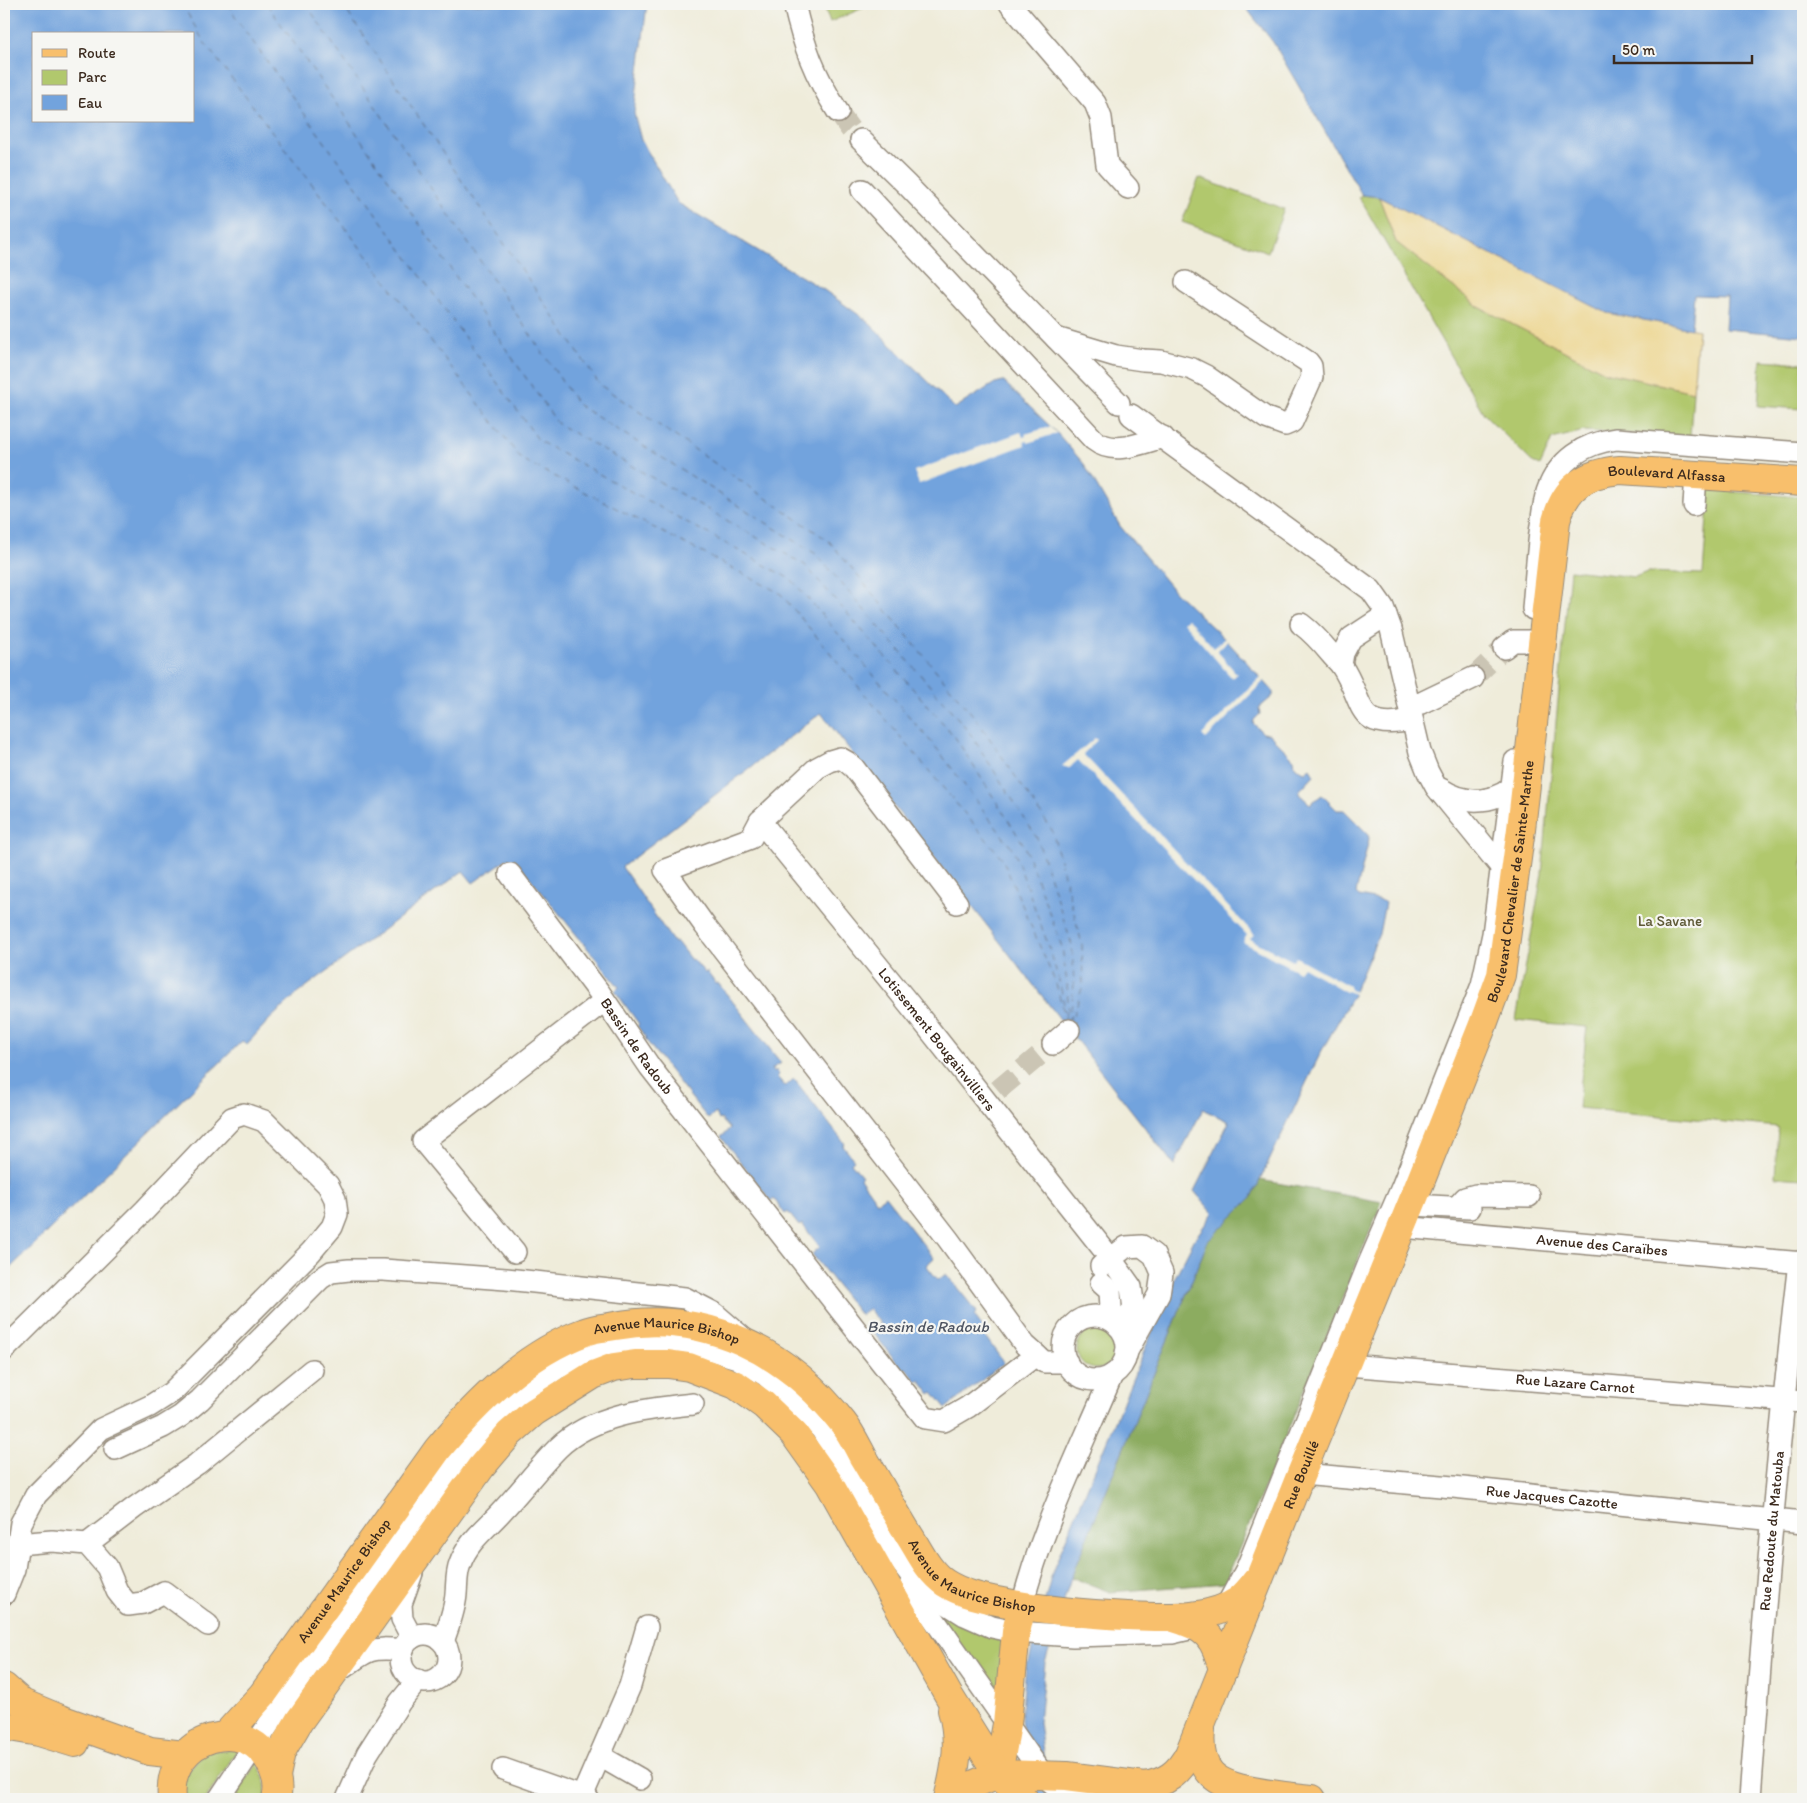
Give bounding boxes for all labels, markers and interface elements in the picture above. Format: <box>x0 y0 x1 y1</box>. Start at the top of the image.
legend <box>32 32 195 122</box>
scale bar <box>1614 32 1752 64</box>
text: 50 m <box>1622 41 1655 59</box>
text: Route <box>78 44 116 62</box>
text: Parc <box>78 68 107 86</box>
text: Eau <box>78 94 102 112</box>
street label: Boulevard Alfassa <box>1607 461 1727 486</box>
street label: Boulevard Chevalier de Sainte-Marthe <box>1483 759 1538 1005</box>
park label: La Savane <box>1638 912 1702 930</box>
street label: Lotissement Bougainvilliers <box>874 964 1000 1115</box>
street label: Bassin de Radoub <box>597 994 677 1098</box>
street label: Avenue des Caraïbes <box>1536 1230 1669 1260</box>
street label: Avenue Maurice Bishop <box>592 1313 743 1349</box>
water label: Bassin de Radoub <box>867 1317 990 1336</box>
street label: Rue Lazare Carnot <box>1515 1370 1636 1397</box>
street label: Rue Bouillé <box>1279 1437 1323 1512</box>
street label: Rue Redoute du Matouba <box>1756 1449 1788 1612</box>
street label: Rue Jacques Cazotte <box>1485 1481 1619 1513</box>
street label: Avenue Maurice Bishop <box>293 1515 395 1646</box>
street label: Avenue Maurice Bishop <box>904 1536 1037 1617</box>

